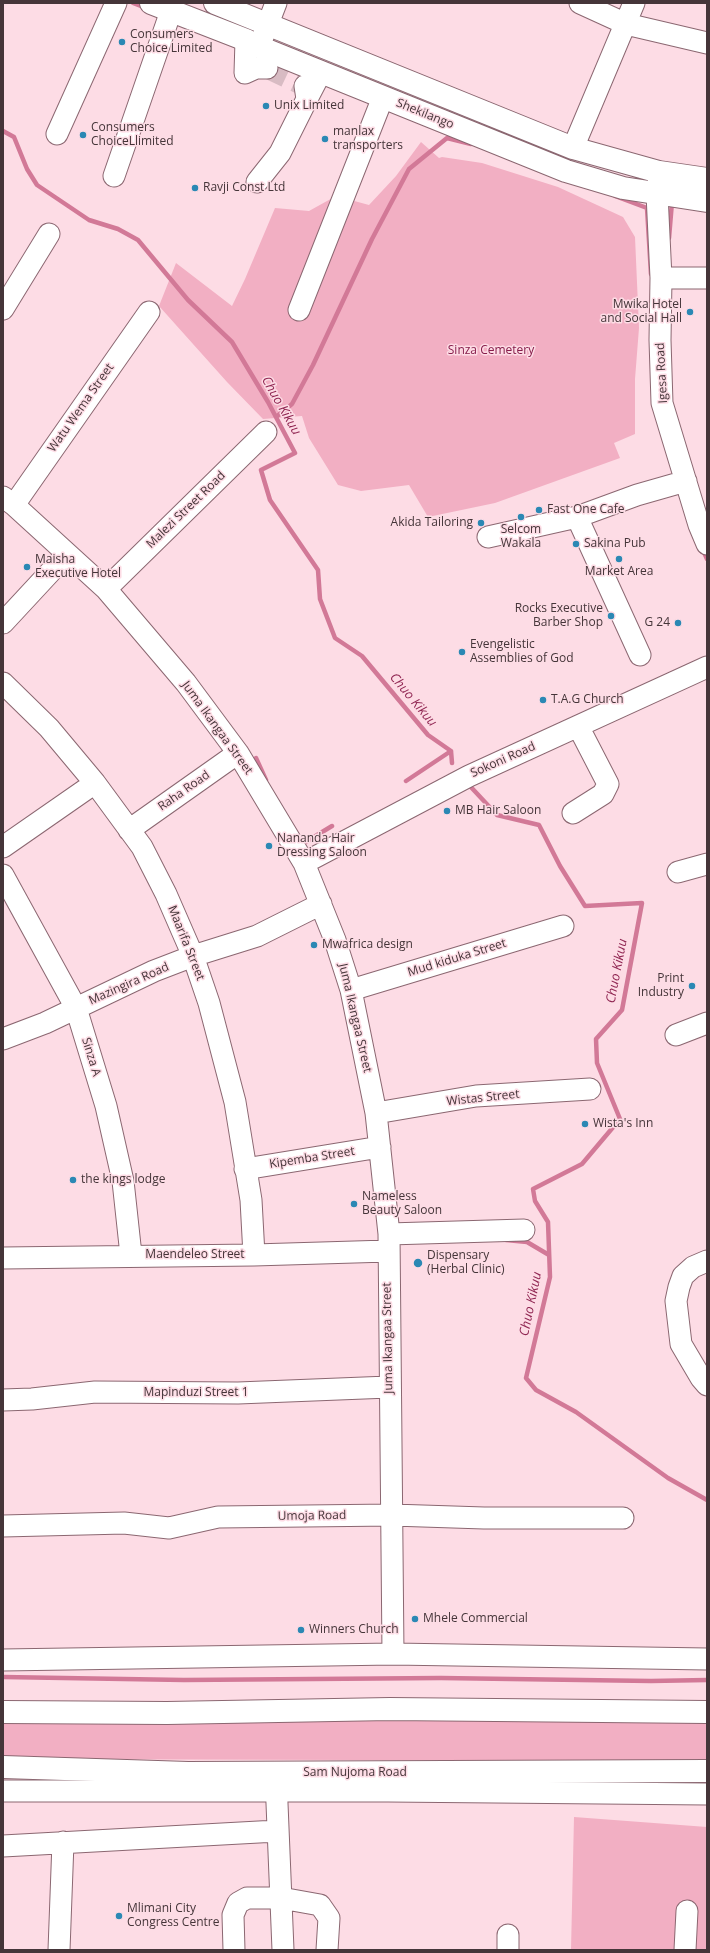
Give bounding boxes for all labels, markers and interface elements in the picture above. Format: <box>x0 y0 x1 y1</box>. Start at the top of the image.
place label: Consumers Choice Limited <box>130 28 213 56</box>
marker: Consumers Choice Limited <box>117 37 127 47</box>
street label: Shekilango <box>394 96 456 132</box>
place label: Unix Limited <box>274 99 344 113</box>
marker: Unix Limited <box>261 101 271 111</box>
place label: Consumers ChoiceLlimited <box>91 121 173 149</box>
place label: manlax transporters <box>333 125 403 153</box>
marker: Consumers ChoiceLlimited <box>78 130 88 140</box>
marker: manlax transporters <box>320 134 330 144</box>
place label: Ravji Const Ltd <box>203 181 285 195</box>
marker: Ravji Const Ltd <box>190 183 200 193</box>
place label: Mwika Hotel and Social Hall <box>601 298 682 326</box>
marker: Mwika Hotel and Social Hall <box>685 307 695 317</box>
street label: Igesa Road <box>653 342 671 404</box>
park label: Sinza Cemetery <box>448 344 534 358</box>
street label: Watu Wema Street <box>45 361 117 455</box>
water label: Chuo Kikuu <box>258 374 304 438</box>
street label: Malezi Street Road <box>143 469 229 551</box>
place label: Fast One Cafe <box>547 503 625 517</box>
marker: Fast One Cafe <box>534 505 544 515</box>
marker: Selcom Wakala <box>516 512 526 522</box>
place label: Akida Tailoring <box>391 516 473 530</box>
marker: Akida Tailoring <box>476 518 486 528</box>
place label: Selcom Wakala <box>501 523 541 551</box>
place label: Sakina Pub <box>584 537 646 551</box>
marker: Sakina Pub <box>571 539 581 549</box>
place label: Maisha Executive Hotel <box>35 553 121 581</box>
marker: Market Area <box>614 554 624 564</box>
marker: Maisha Executive Hotel <box>22 562 32 572</box>
place label: Market Area <box>585 565 653 579</box>
place label: Rocks Executive Barber Shop <box>515 602 603 630</box>
marker: Rocks Executive Barber Shop <box>606 611 616 621</box>
place label: G 24 <box>644 616 670 630</box>
marker: G 24 <box>673 618 683 628</box>
place label: Evengelistic Assemblies of God <box>470 638 574 666</box>
marker: Evengelistic Assemblies of God <box>457 647 467 657</box>
water label: Chuo Kikuu <box>386 670 440 730</box>
street label: Juma Ikangaa Street <box>178 679 256 777</box>
place label: T.A.G Church <box>551 693 624 707</box>
marker: T.A.G Church <box>538 695 548 705</box>
street label: Sokoni Road <box>468 739 538 781</box>
street label: Raha Road <box>155 768 213 814</box>
place label: MB Hair Saloon <box>455 804 541 818</box>
marker: MB Hair Saloon <box>442 806 452 816</box>
place label: Nananda Hair Dressing Saloon <box>277 832 367 860</box>
marker: Nananda Hair Dressing Saloon <box>264 841 274 851</box>
street label: Maarifa Street <box>164 903 208 983</box>
street label: Mud kiduka Street <box>406 936 508 980</box>
place label: Mwafrica design <box>322 938 413 952</box>
water label: Chuo Kikuu <box>603 938 631 1004</box>
marker: Mwafrica design <box>309 940 319 950</box>
street label: Mazingira Road <box>87 960 171 1008</box>
street label: Juma Ikangaa Street <box>335 962 375 1074</box>
place label: Print Industry <box>638 972 684 1000</box>
marker: Print Industry <box>687 981 697 991</box>
street label: Sinza A <box>78 1036 104 1078</box>
street label: Wistas Street <box>446 1087 520 1109</box>
place label: Wista's Inn <box>593 1117 653 1131</box>
marker: Wista's Inn <box>580 1119 590 1129</box>
street label: Kipemba Street <box>268 1144 356 1172</box>
place label: the kings lodge <box>81 1173 165 1187</box>
marker: the kings lodge <box>68 1175 78 1185</box>
place label: Nameless Beauty Saloon <box>362 1190 442 1218</box>
marker: Nameless Beauty Saloon <box>349 1199 359 1209</box>
street label: Maendeleo Street <box>145 1248 245 1262</box>
place label: Dispensary (Herbal Clinic) <box>427 1249 504 1277</box>
marker: Dispensary (Herbal Clinic) <box>412 1257 424 1269</box>
water label: Chuo Kikuu <box>517 1270 545 1338</box>
street label: Juma Ikangaa Street <box>380 1282 396 1394</box>
street label: Mapinduzi Street 1 <box>143 1386 249 1400</box>
street label: Umoja Road <box>278 1508 346 1524</box>
place label: Mhele Commercial <box>423 1612 528 1626</box>
marker: Mhele Commercial <box>410 1614 420 1624</box>
place label: Winners Church <box>309 1623 399 1637</box>
marker: Winners Church <box>296 1625 306 1635</box>
street label: Sam Nujoma Road <box>303 1766 407 1780</box>
place label: Mlimani City Congress Centre <box>127 1902 219 1930</box>
marker: Mlimani City Congress Centre <box>114 1911 124 1921</box>

